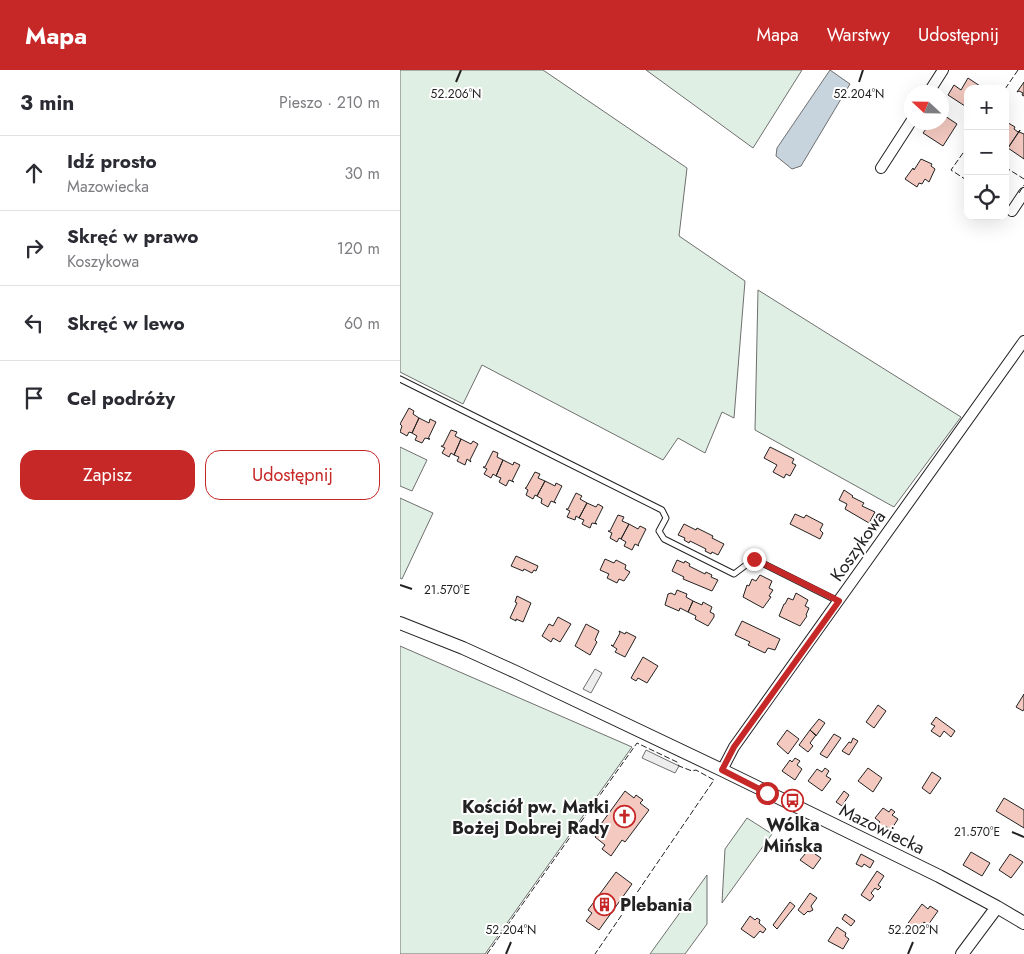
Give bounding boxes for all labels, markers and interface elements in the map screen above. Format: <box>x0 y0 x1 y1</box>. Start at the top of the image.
text: Mapa <box>25 18 87 53</box>
text: Mapa <box>757 22 799 48</box>
text: Warstwy <box>827 22 890 48</box>
text: Udostępnij <box>918 22 999 48</box>
text: 52.206°N <box>431 85 481 103</box>
text: 52.204°N <box>834 85 884 103</box>
north arrow <box>904 85 949 130</box>
map controls <box>964 85 1009 220</box>
button: + <box>964 85 1009 130</box>
text: 3 min <box>20 88 74 118</box>
text: Pieszo · 210 m <box>279 91 380 114</box>
button: − <box>964 130 1009 175</box>
text: Idź prosto <box>67 148 157 175</box>
icon: ahead <box>20 159 48 187</box>
text: 30 m <box>344 162 380 185</box>
text: Mazowiecka <box>67 175 149 198</box>
button: locate <box>964 175 1009 220</box>
text: Skręć w prawo <box>67 223 199 250</box>
icon: right <box>20 234 48 262</box>
text: 120 m <box>337 237 380 260</box>
text: Koszykowa <box>67 250 139 273</box>
icon: left <box>20 309 48 337</box>
text: Skręć w lewo <box>67 310 185 337</box>
text: 60 m <box>344 312 380 335</box>
icon: arrive <box>20 384 48 412</box>
text: Cel podróży <box>67 385 175 412</box>
button: Zapisz <box>20 450 195 500</box>
button: Udostępnij <box>205 450 380 500</box>
street label: Koszykowa <box>824 505 892 587</box>
route end <box>743 548 766 571</box>
text: 21.570°E <box>424 581 470 599</box>
route start <box>756 782 779 805</box>
bus stop icon: Wólka Mińska <box>781 788 805 812</box>
place label: Kościół pw. Matki Bożej Dobrej Rady <box>452 794 610 841</box>
street label: Mazowiecka <box>835 797 929 861</box>
church icon: Kościół pw. Matki Bożej Dobrej Rady <box>613 805 637 829</box>
place label: Wólka Mińska <box>763 812 823 859</box>
text: 21.570°E <box>954 823 1000 841</box>
place label: Plebania <box>620 892 692 918</box>
building icon: Plebania <box>592 893 616 917</box>
text: 52.204°N <box>486 921 536 939</box>
text: 52.202°N <box>888 921 938 939</box>

